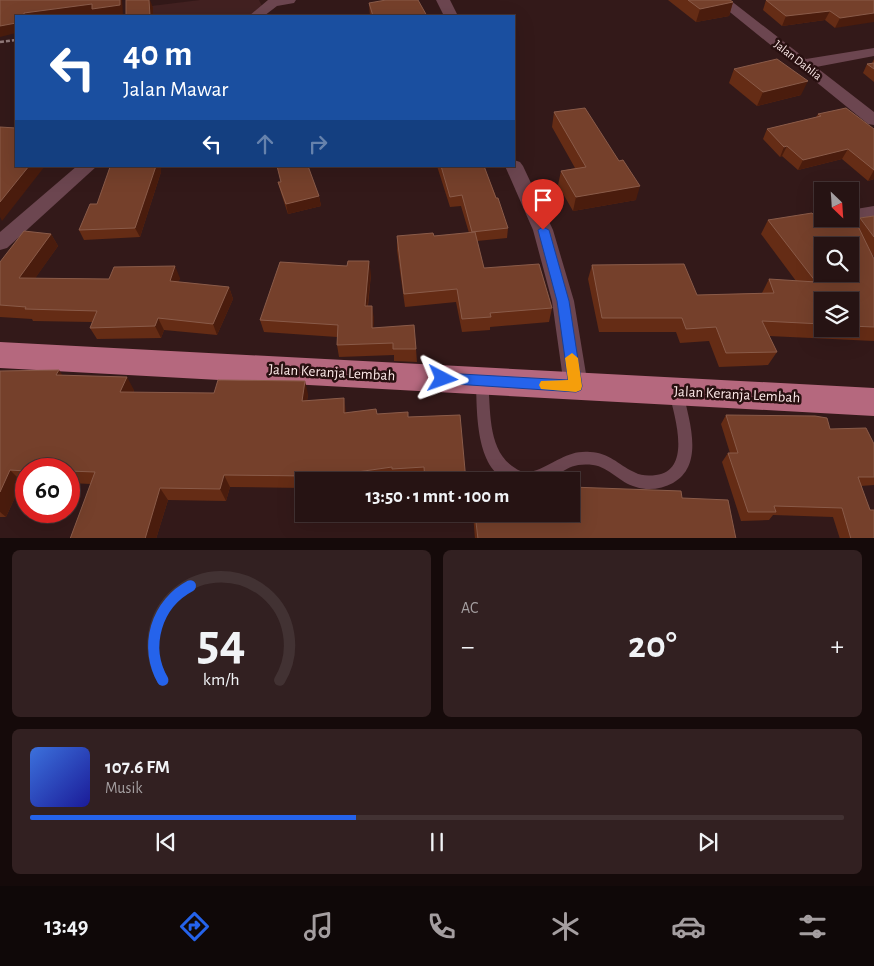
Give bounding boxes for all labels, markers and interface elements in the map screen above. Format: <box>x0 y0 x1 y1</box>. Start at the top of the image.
icon: left <box>40 35 105 100</box>
text: 40 m <box>123 37 192 72</box>
street label: Jalan Dahlia <box>772 38 824 82</box>
text: Jalan Mawar <box>123 78 228 100</box>
icon: left <box>198 130 226 158</box>
icon: ahead <box>251 130 279 158</box>
icon: right <box>304 130 332 158</box>
pin <box>522 179 564 230</box>
north arrow <box>814 182 859 228</box>
map controls <box>814 182 859 337</box>
icon: arrive <box>529 186 557 214</box>
button: search <box>814 237 859 282</box>
button: layers <box>814 292 859 337</box>
position arrow <box>416 352 468 404</box>
street label: Jalan Keranja Lembah <box>268 362 396 383</box>
street label: Jalan Keranja Lembah <box>673 384 801 405</box>
speed limit sign: 60 <box>15 458 80 523</box>
text: 13:50 · 1 mnt · 100 m <box>366 487 509 506</box>
text: AC <box>461 600 478 616</box>
text: 54 <box>197 617 246 669</box>
text: 20° <box>628 627 677 665</box>
text: − <box>461 633 474 661</box>
text: + <box>831 633 844 661</box>
text: km/h <box>203 671 240 689</box>
text: 107.6 FM <box>105 758 170 777</box>
text: Musik <box>105 780 143 796</box>
icon: previous <box>152 828 180 856</box>
icon: pause <box>423 828 451 856</box>
icon: next <box>694 828 722 856</box>
icon: directions <box>177 909 212 944</box>
icon: music <box>301 909 336 944</box>
icon: phone <box>424 909 459 944</box>
icon: climate <box>548 909 583 944</box>
icon: car <box>671 909 706 944</box>
icon: filters <box>795 909 830 944</box>
text: 13:49 <box>44 915 88 937</box>

